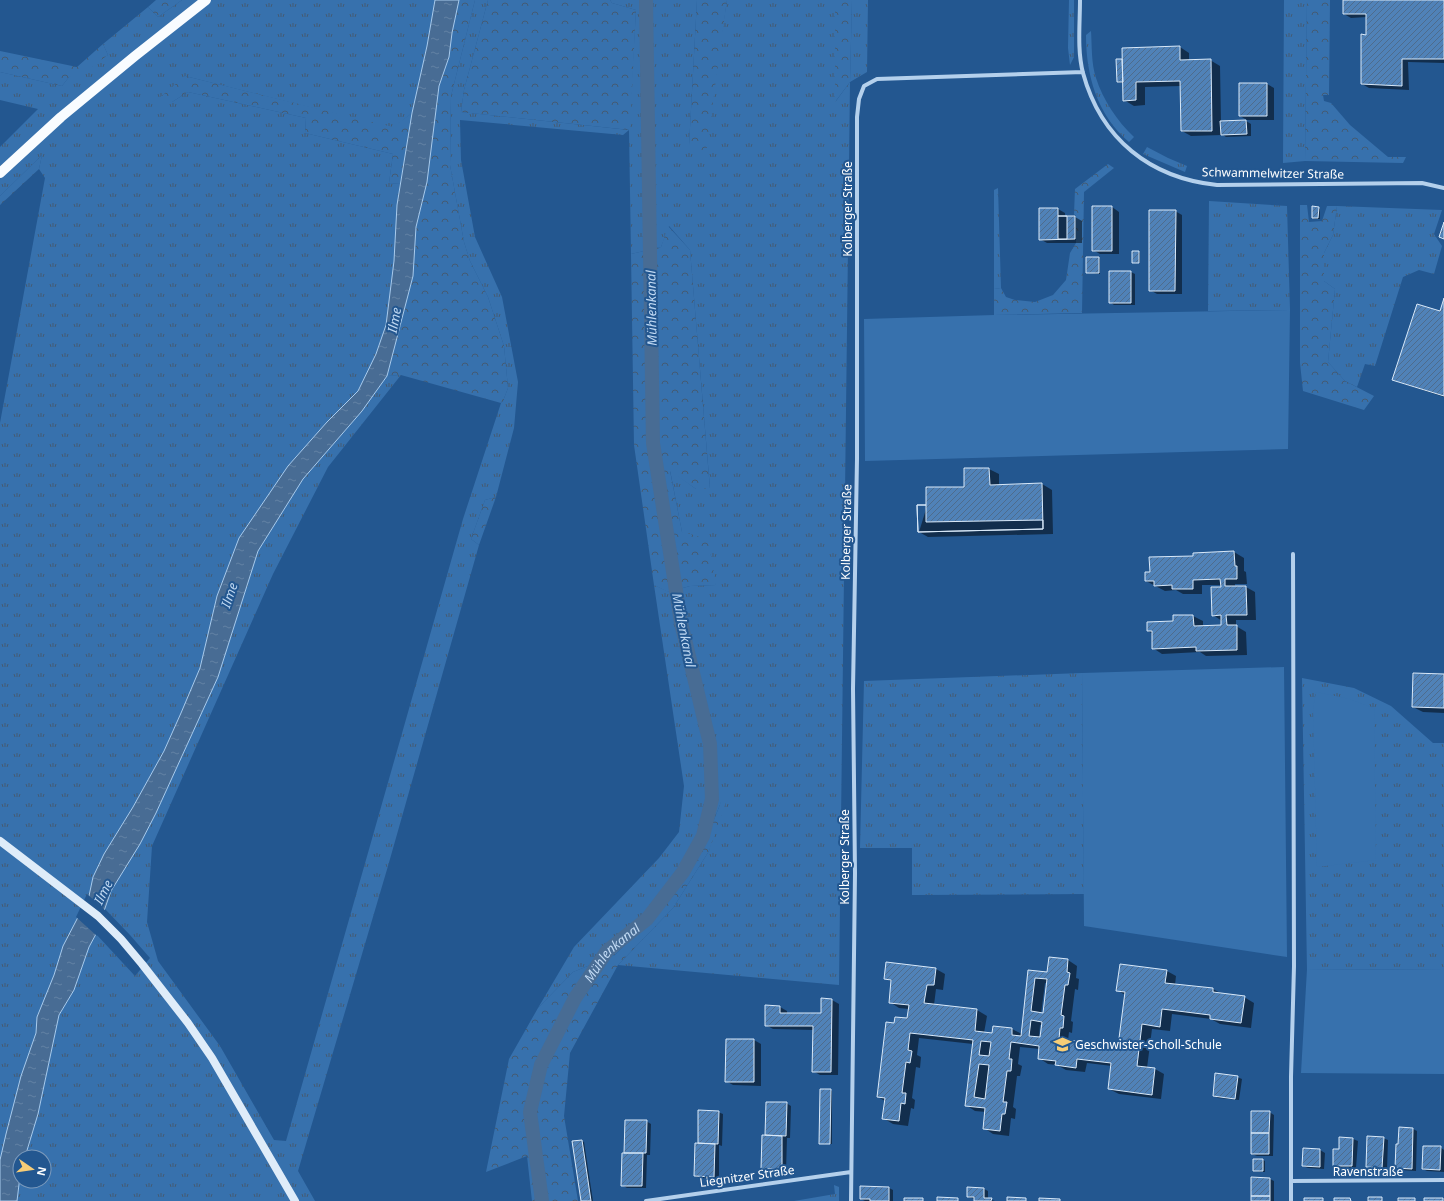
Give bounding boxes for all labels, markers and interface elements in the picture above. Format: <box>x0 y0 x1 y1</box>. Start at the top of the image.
street label: Kolberger Straße <box>839 161 856 257</box>
street label: Schwammelwitzer Straße <box>1202 163 1345 183</box>
water label: Mühlenkanal <box>641 269 661 346</box>
water label: Ilme <box>383 305 405 335</box>
street label: Kolberger Straße <box>837 484 855 580</box>
water label: Ilme <box>216 580 242 611</box>
water label: Mühlenkanal <box>668 591 700 669</box>
street label: Kolberger Straße <box>836 809 853 905</box>
water label: Ilme <box>89 876 117 908</box>
water label: Mühlenkanal <box>579 919 644 986</box>
school or university icon: Geschwister-Scholl-Schule <box>1052 1034 1072 1054</box>
place label: Geschwister-Scholl-Schule <box>1075 1036 1222 1053</box>
north arrow <box>12 1149 52 1189</box>
street label: Liegnitzer Straße <box>698 1161 796 1191</box>
street label: Ravenstraße <box>1333 1163 1403 1180</box>
text: N <box>34 1165 51 1177</box>

